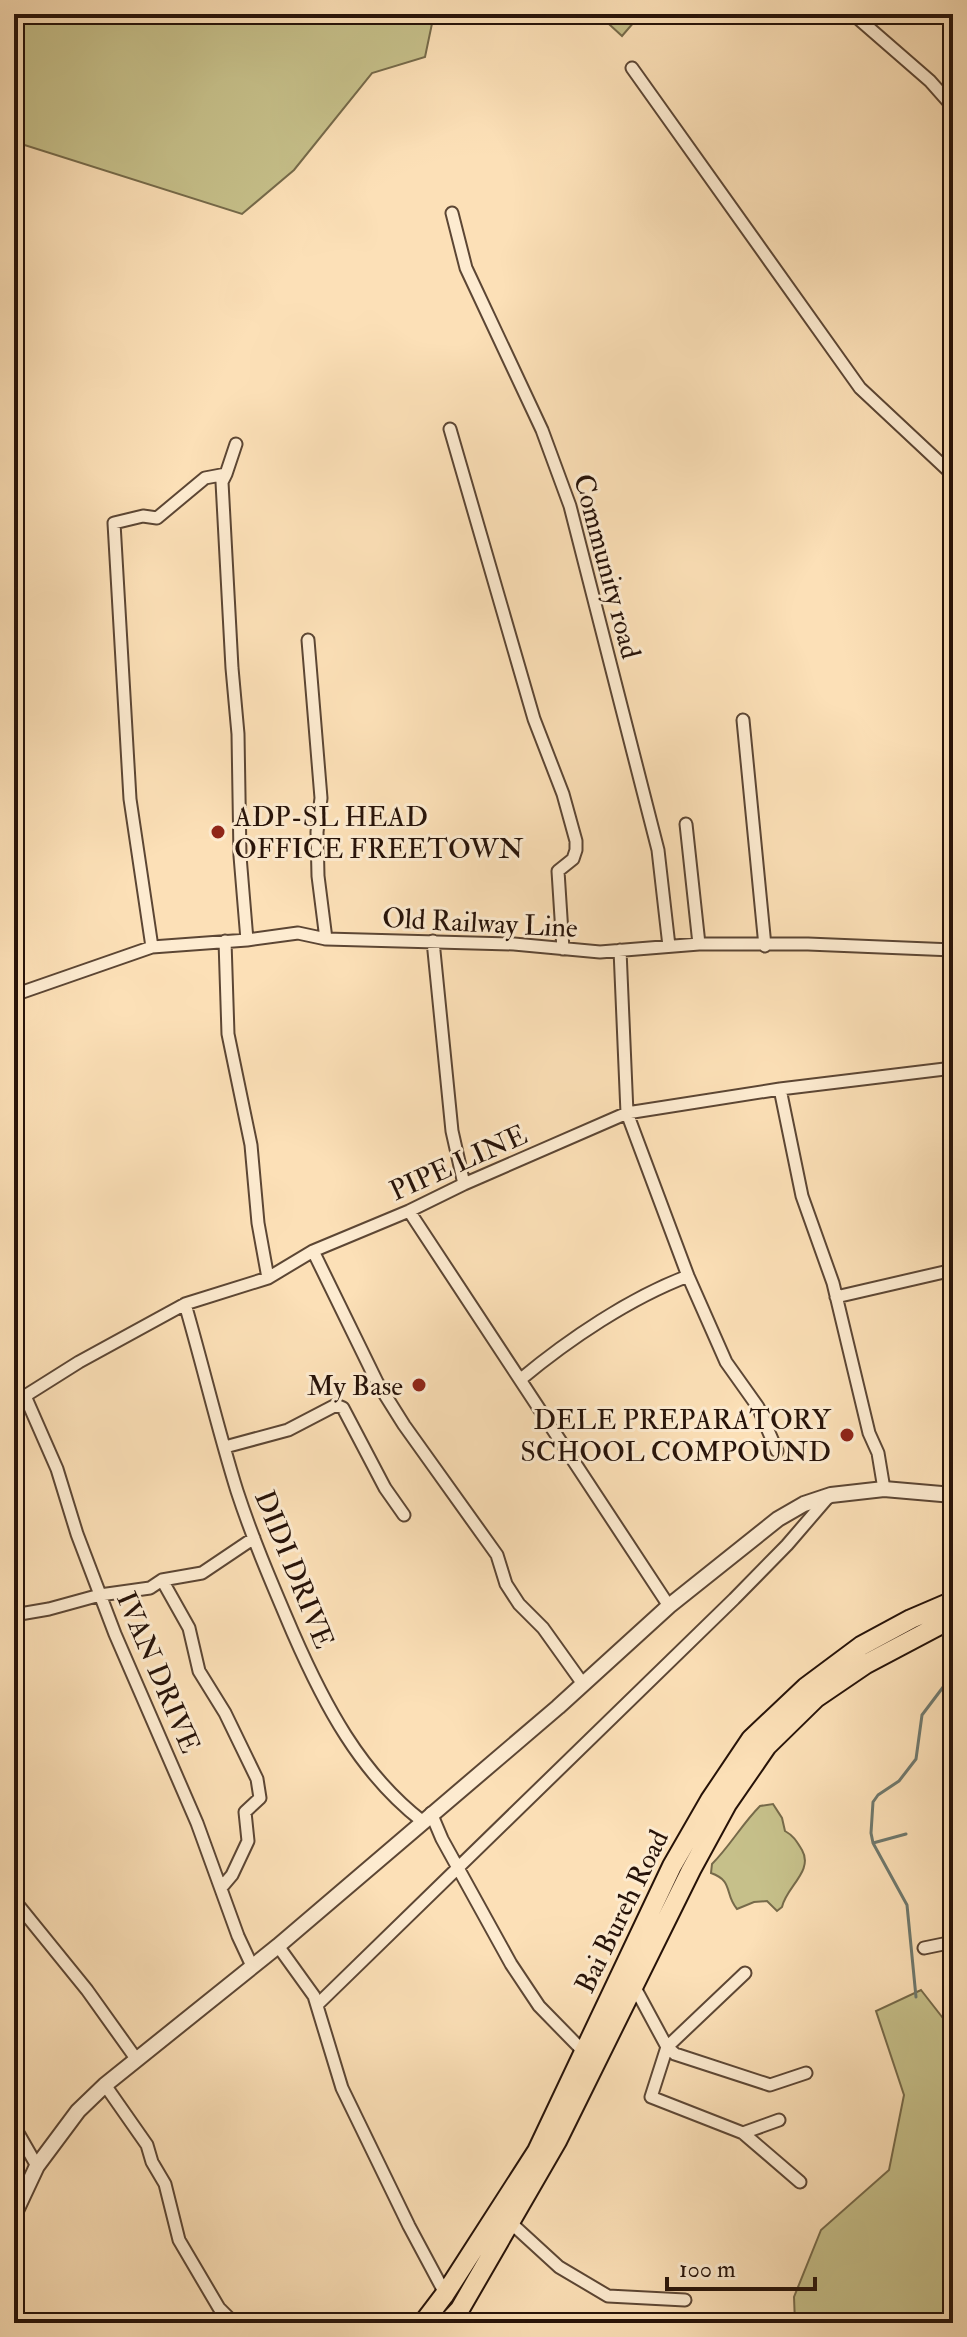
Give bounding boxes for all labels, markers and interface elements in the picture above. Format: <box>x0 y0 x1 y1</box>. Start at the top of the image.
street label: Community road <box>565 470 648 663</box>
place label: ADP-SL HEAD OFFICE FREETOWN <box>233 800 524 867</box>
marker: ADP-SL HEAD OFFICE FREETOWN <box>209 823 227 841</box>
street label: Old Railway Line <box>381 901 579 946</box>
street label: PIPE LINE <box>384 1117 533 1209</box>
place label: My Base <box>307 1369 403 1404</box>
marker: My Base <box>410 1376 428 1394</box>
place label: DELE PREPARATORY SCHOOL COMPOUND <box>520 1403 832 1470</box>
marker: DELE PREPARATORY SCHOOL COMPOUND <box>838 1426 856 1444</box>
street label: DIDI DRIVE <box>246 1485 341 1654</box>
street label: IVAN DRIVE <box>108 1587 207 1759</box>
street label: Bai Bureh Road <box>568 1824 677 1999</box>
scale bar <box>667 2241 815 2291</box>
text: 100 m <box>679 2254 736 2285</box>

